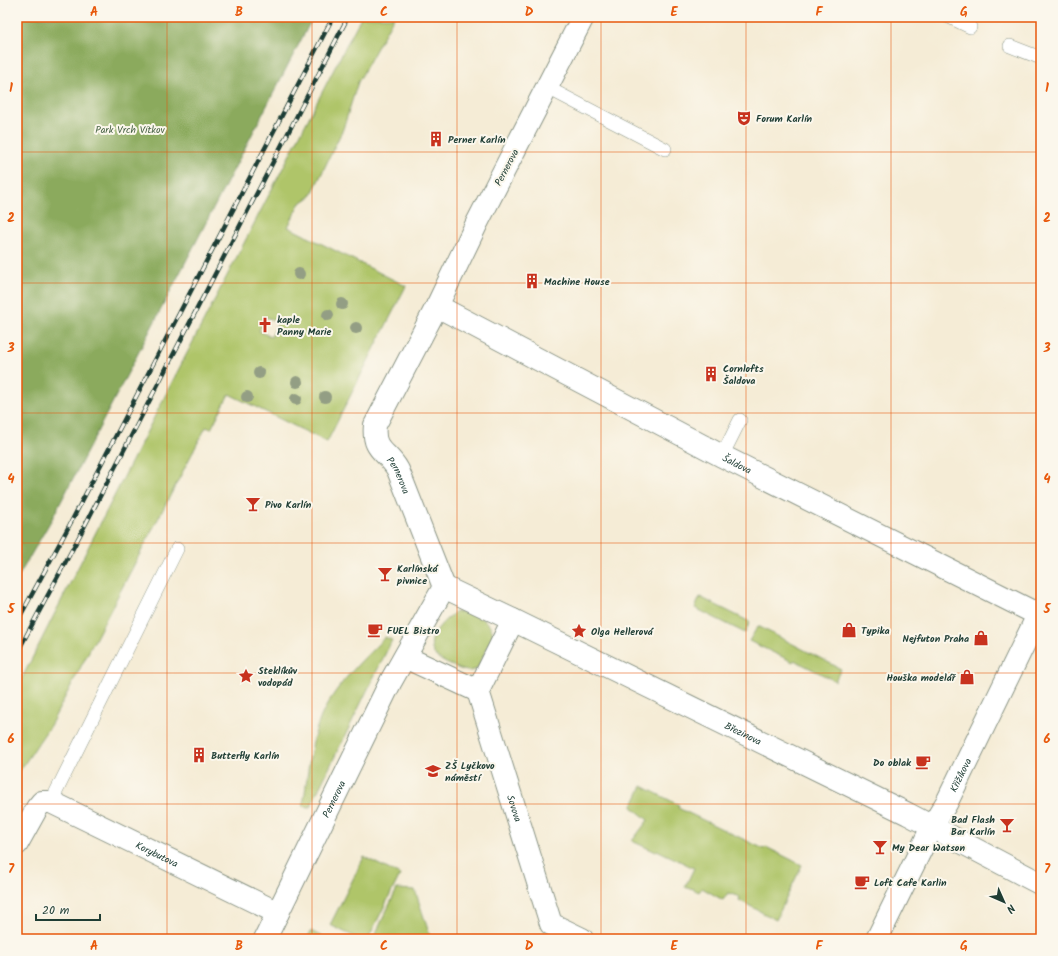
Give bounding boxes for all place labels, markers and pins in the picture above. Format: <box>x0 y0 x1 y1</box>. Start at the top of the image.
theatre icon: Forum Karlín <box>735 109 753 127</box>
place label: Forum Karlín <box>756 111 812 127</box>
building icon: Perner Karlín <box>427 130 445 148</box>
place label: Perner Karlín <box>448 132 506 148</box>
building icon: Machine House <box>523 272 541 290</box>
place label: Machine House <box>544 274 610 290</box>
place label: kaple Panny Marie <box>277 312 332 340</box>
church icon: kaple Panny Marie <box>256 316 274 334</box>
place label: Cornlofts Šaldova <box>723 361 764 389</box>
building icon: Cornlofts Šaldova <box>702 365 720 383</box>
bar icon: Pivo Karlín <box>244 495 262 513</box>
place label: Pivo Karlín <box>265 497 312 513</box>
place label: Karlínská pivnice <box>396 561 439 589</box>
bar icon: Karlínská pivnice <box>376 565 394 583</box>
cafe icon: FUEL Bistro <box>366 621 384 639</box>
shop icon: Typika <box>840 621 858 639</box>
place icon: Olga Hellerová <box>570 622 588 640</box>
place label: FUEL Bistro <box>387 623 440 639</box>
place label: Typika <box>861 623 890 639</box>
place label: Olga Hellerová <box>591 624 655 640</box>
shop icon: Nejfuton Praha <box>972 629 990 647</box>
place label: Nejfuton Praha <box>903 631 969 647</box>
place label: Steklíkův vodopád <box>258 663 298 691</box>
place icon: Steklíkův vodopád <box>237 667 255 685</box>
shop icon: Houška modelář <box>958 668 976 686</box>
place label: Houška modelář <box>886 670 957 686</box>
building icon: Butterfly Karlín <box>190 746 208 764</box>
place label: Butterfly Karlín <box>211 748 280 764</box>
cafe icon: Do oblak <box>914 753 932 771</box>
place label: Do oblak <box>873 755 912 771</box>
place label: ZŠ Lyčkovo náměstí <box>445 758 495 786</box>
school or university icon: ZŠ Lyčkovo náměstí <box>424 762 442 780</box>
place label: Bad Flash Bar Karlín <box>951 812 995 840</box>
bar icon: Bad Flash Bar Karlín <box>998 816 1016 834</box>
bar icon: My Dear Watson <box>871 838 889 856</box>
place label: My Dear Watson <box>892 840 965 856</box>
cafe icon: Loft Cafe Karlin <box>853 873 871 891</box>
place label: Loft Cafe Karlin <box>874 875 947 891</box>

